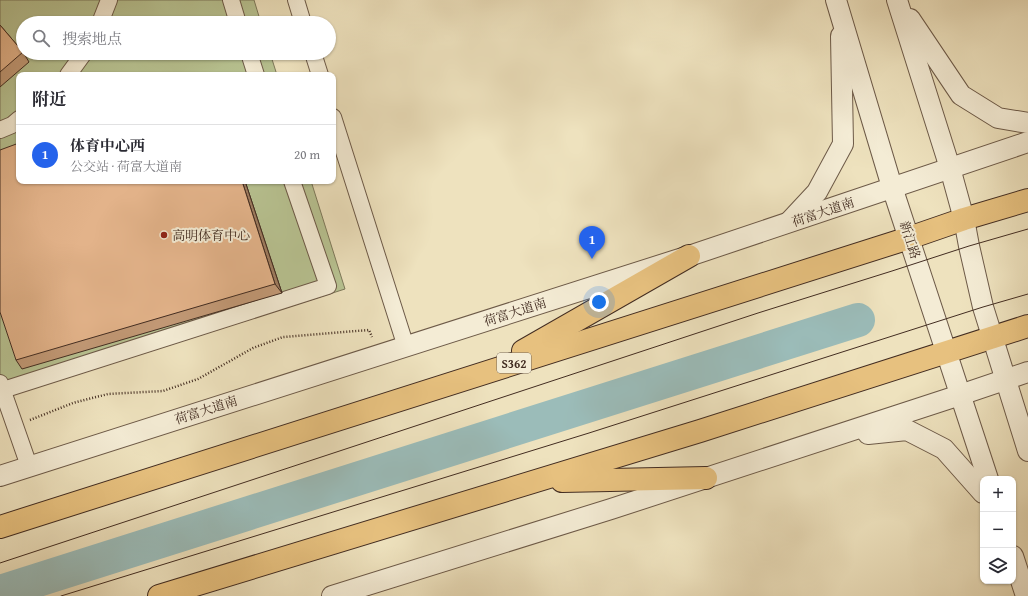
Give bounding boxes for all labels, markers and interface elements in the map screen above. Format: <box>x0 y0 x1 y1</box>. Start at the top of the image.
search box <box>16 16 336 60</box>
icon: search <box>30 27 52 49</box>
text: 搜索地点 <box>62 28 122 49</box>
text: 附近 <box>32 86 66 111</box>
text: 体育中心西 <box>70 135 145 156</box>
text: 1 <box>42 145 48 164</box>
text: 20 m <box>294 145 320 164</box>
text: 公交站 · 荷富大道南 <box>70 157 182 176</box>
street label: 荷富大道南 <box>789 192 857 232</box>
street label: 新江路 <box>895 219 925 261</box>
place label: 高明体育中心 <box>172 226 250 245</box>
pin: 1 <box>579 226 605 259</box>
marker: 高明体育中心 <box>159 230 169 240</box>
your location <box>589 292 609 312</box>
street label: 荷富大道南 <box>481 293 549 331</box>
road number: S362 <box>497 353 531 373</box>
street label: 荷富大道南 <box>172 391 240 429</box>
map controls <box>980 476 1016 584</box>
button: + <box>980 476 1016 512</box>
button: − <box>980 512 1016 548</box>
button: layers <box>980 548 1016 584</box>

